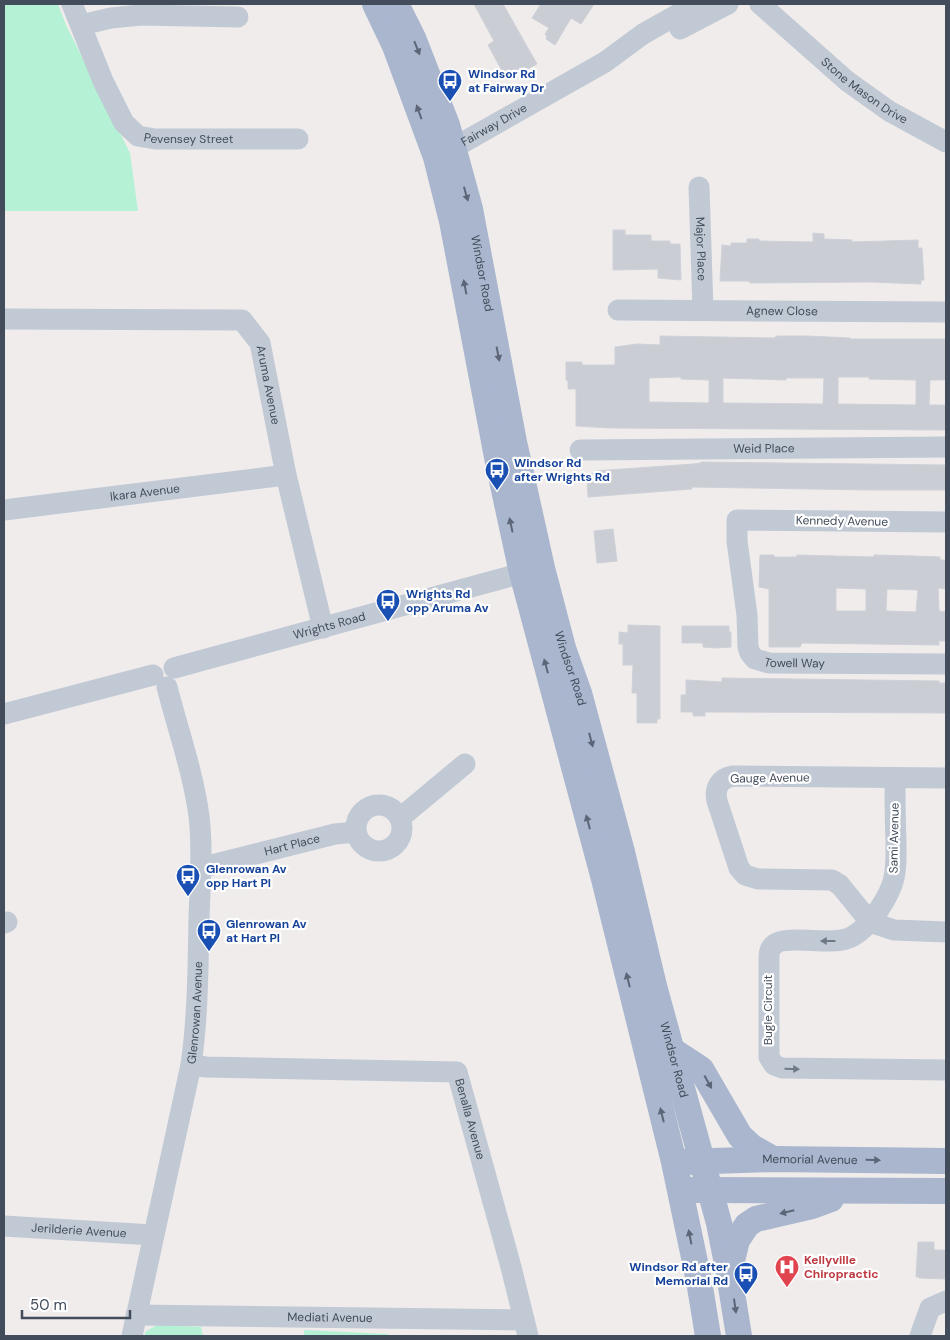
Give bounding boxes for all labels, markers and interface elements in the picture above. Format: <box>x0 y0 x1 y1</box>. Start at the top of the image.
one-way arrow <box>413 41 421 55</box>
street label: Stone Mason Drive <box>818 54 911 128</box>
place label: Windsor Rd at Fairway Dr <box>468 66 544 96</box>
bus stop icon: Windsor Rd at Fairway Dr <box>437 68 463 102</box>
street label: Fairway Drive <box>458 100 530 150</box>
one-way arrow <box>415 104 422 119</box>
street label: Pevensey Street <box>143 129 234 147</box>
one-way arrow <box>463 187 471 202</box>
street label: Major Place <box>692 217 710 281</box>
street label: Windsor Road <box>467 234 497 313</box>
one-way arrow <box>461 279 469 294</box>
street label: Agnew Close <box>746 303 818 319</box>
street label: Aruma Avenue <box>253 344 284 426</box>
one-way arrow <box>494 346 502 362</box>
street label: Weid Place <box>733 440 795 457</box>
place label: Windsor Rd after Wrights Rd <box>514 455 610 485</box>
bus stop icon: Windsor Rd after Wrights Rd <box>484 457 510 491</box>
street label: Ikara Avenue <box>109 480 181 505</box>
street label: Kennedy Avenue <box>796 512 888 530</box>
one-way arrow <box>507 516 515 532</box>
place label: Wrights Rd opp Aruma Av <box>406 586 489 616</box>
bus stop icon: Wrights Rd opp Aruma Av <box>375 588 401 622</box>
street label: Wrights Road <box>291 608 367 643</box>
street label: Windsor Road <box>551 629 590 707</box>
street label: Towell Way <box>762 654 825 671</box>
one-way arrow <box>541 658 549 673</box>
one-way arrow <box>588 733 596 748</box>
street label: Gauge Avenue <box>730 769 810 787</box>
street label: Sami Avenue <box>885 802 903 874</box>
one-way arrow <box>584 815 592 830</box>
street label: Hart Place <box>263 830 322 860</box>
place label: Glenrowan Av opp Hart Pl <box>206 861 287 891</box>
bus stop icon: Glenrowan Av opp Hart Pl <box>175 863 201 897</box>
place label: Glenrowan Av at Hart Pl <box>226 916 307 946</box>
bus stop icon: Glenrowan Av at Hart Pl <box>196 918 222 952</box>
one-way arrow <box>819 937 835 945</box>
street label: Glenrowan Avenue <box>183 961 206 1065</box>
one-way arrow <box>624 972 632 987</box>
street label: Bugle Circuit <box>760 974 776 1045</box>
street label: Windsor Road <box>656 1020 692 1099</box>
one-way arrow <box>784 1065 800 1073</box>
one-way arrow <box>704 1074 712 1089</box>
street label: Benalla Avenue <box>451 1077 489 1162</box>
one-way arrow <box>657 1107 665 1122</box>
street label: Memorial Avenue <box>762 1151 858 1168</box>
one-way arrow <box>866 1156 882 1164</box>
one-way arrow <box>779 1208 795 1216</box>
street label: Jerilderie Avenue <box>31 1220 127 1241</box>
one-way arrow <box>686 1228 694 1244</box>
place label: Kellyville Chiropractic <box>804 1252 878 1282</box>
hospital icon: Kellyville Chiropractic <box>774 1254 800 1288</box>
place label: Windsor Rd after Memorial Rd <box>629 1259 728 1289</box>
bus stop icon: Windsor Rd after Memorial Rd <box>733 1261 759 1295</box>
scale bar <box>22 1288 130 1320</box>
text: 50 m <box>30 1295 67 1315</box>
one-way arrow <box>731 1298 739 1314</box>
street label: Mediati Avenue <box>287 1309 373 1326</box>

